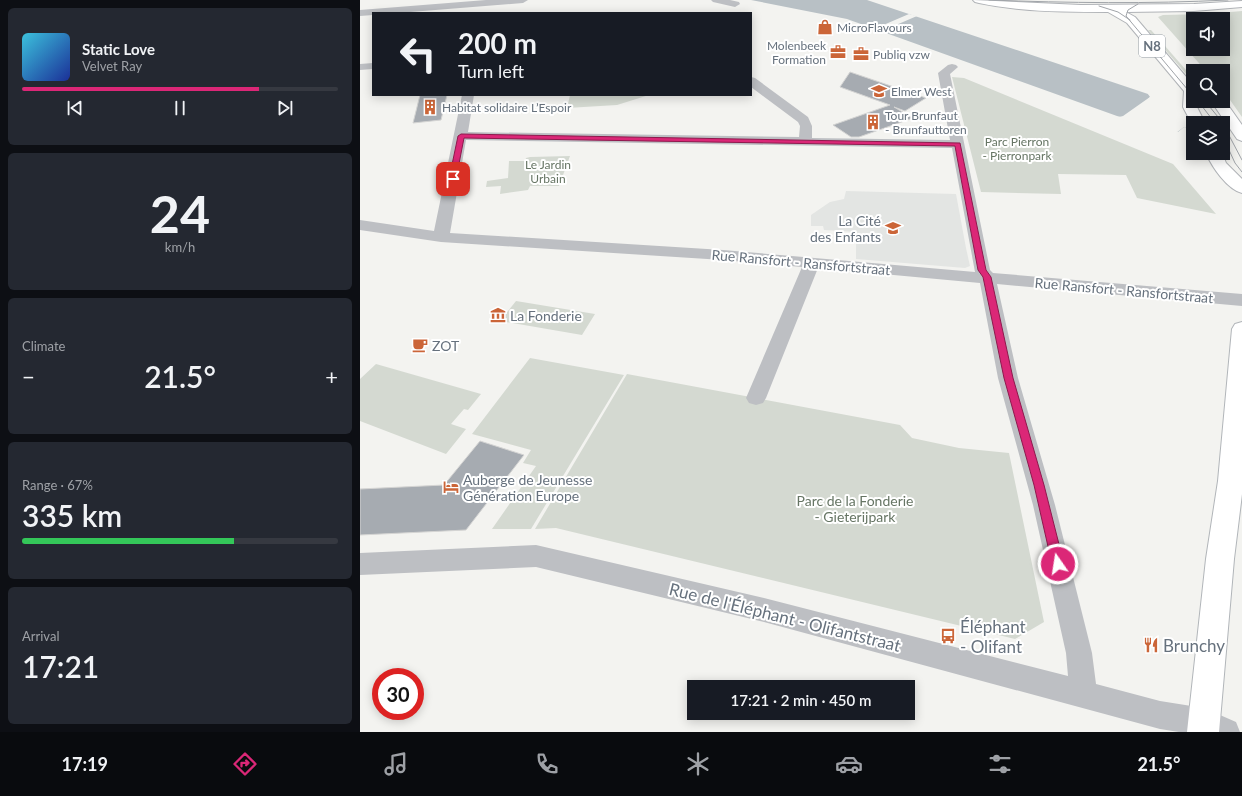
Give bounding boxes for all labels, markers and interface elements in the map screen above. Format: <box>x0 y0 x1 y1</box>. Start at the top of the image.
map controls <box>1186 12 1230 160</box>
button: sound <box>1186 12 1230 56</box>
shop icon: MicroFlavours <box>816 18 834 36</box>
place label: MicroFlavours <box>837 20 912 35</box>
text: 200 m <box>458 26 537 60</box>
icon: left <box>392 28 444 80</box>
road number: N8 <box>1139 35 1165 57</box>
place label: Molenbeek Formation <box>767 38 827 67</box>
text: Static Love <box>82 40 155 58</box>
office icon: Molenbeek Formation <box>829 43 847 61</box>
office icon: Publiq vzw <box>852 45 870 63</box>
place label: Publiq vzw <box>873 47 930 62</box>
text: Velvet Ray <box>82 58 142 74</box>
text: Turn left <box>458 60 524 82</box>
button: search <box>1186 64 1230 108</box>
school or university icon: Elmer West <box>870 82 888 100</box>
place label: Elmer West <box>891 84 952 99</box>
icon: previous <box>64 97 86 119</box>
icon: pause <box>169 97 191 119</box>
icon: next <box>274 97 296 119</box>
building icon: Habitat solidaire L’Espoir <box>421 98 439 116</box>
place label: Habitat solidaire L’Espoir <box>442 100 572 115</box>
place label: Tour Brunfaut - Brunfauttoren <box>885 108 967 137</box>
building icon: Tour Brunfaut - Brunfauttoren <box>864 113 882 131</box>
button: layers <box>1186 116 1230 160</box>
park label: Parc Pierron - Pierronpark <box>982 134 1052 163</box>
park label: Le Jardin Urbain <box>525 157 571 186</box>
pin <box>436 162 470 196</box>
icon: arrive <box>442 168 464 190</box>
text: 24 <box>150 182 210 244</box>
place label: La Cité des Enfants <box>810 212 881 245</box>
school or university icon: La Cité des Enfants <box>884 219 902 237</box>
text: km/h <box>165 239 195 255</box>
street label: Rue Ransfort - Ransfortstraat <box>711 246 891 278</box>
street label: Rue Ransfort - Ransfortstraat <box>1034 274 1214 306</box>
museum icon: La Fonderie <box>489 306 507 324</box>
place label: La Fonderie <box>510 307 582 324</box>
cafe icon: ZOT <box>411 336 429 354</box>
place label: ZOT <box>432 337 460 354</box>
text: Climate <box>22 338 65 354</box>
text: 21.5° <box>144 358 216 394</box>
text: − <box>22 363 35 390</box>
text: + <box>325 363 338 390</box>
place label: Auberge de Jeunesse Génération Europe <box>463 471 592 504</box>
text: Range · 67% <box>22 477 93 493</box>
hotel icon: Auberge de Jeunesse Génération Europe <box>442 478 460 496</box>
park label: Parc de la Fonderie - Gieterijpark <box>796 492 914 525</box>
text: 335 km <box>22 497 122 533</box>
position arrow <box>1037 543 1079 585</box>
street label: Rue de l'Éléphant - Olifantstraat <box>667 578 903 656</box>
place label: Éléphant - Olifant <box>960 616 1026 657</box>
bus stop icon: Éléphant - Olifant <box>939 627 957 645</box>
text: Arrival <box>22 628 59 644</box>
place label: Brunchy <box>1163 635 1225 656</box>
restaurant icon: Brunchy <box>1142 636 1160 654</box>
text: 17:21 <box>22 648 99 684</box>
speed limit sign: 30 <box>372 668 424 720</box>
text: 17:21 · 2 min · 450 m <box>731 691 871 709</box>
icon: directions <box>231 750 259 778</box>
icon: music <box>382 750 410 778</box>
icon: phone <box>533 750 561 778</box>
icon: climate <box>684 750 712 778</box>
icon: car <box>835 750 863 778</box>
icon: filters <box>986 750 1014 778</box>
text: 17:19 <box>62 753 108 775</box>
text: 21.5° <box>1137 753 1180 775</box>

